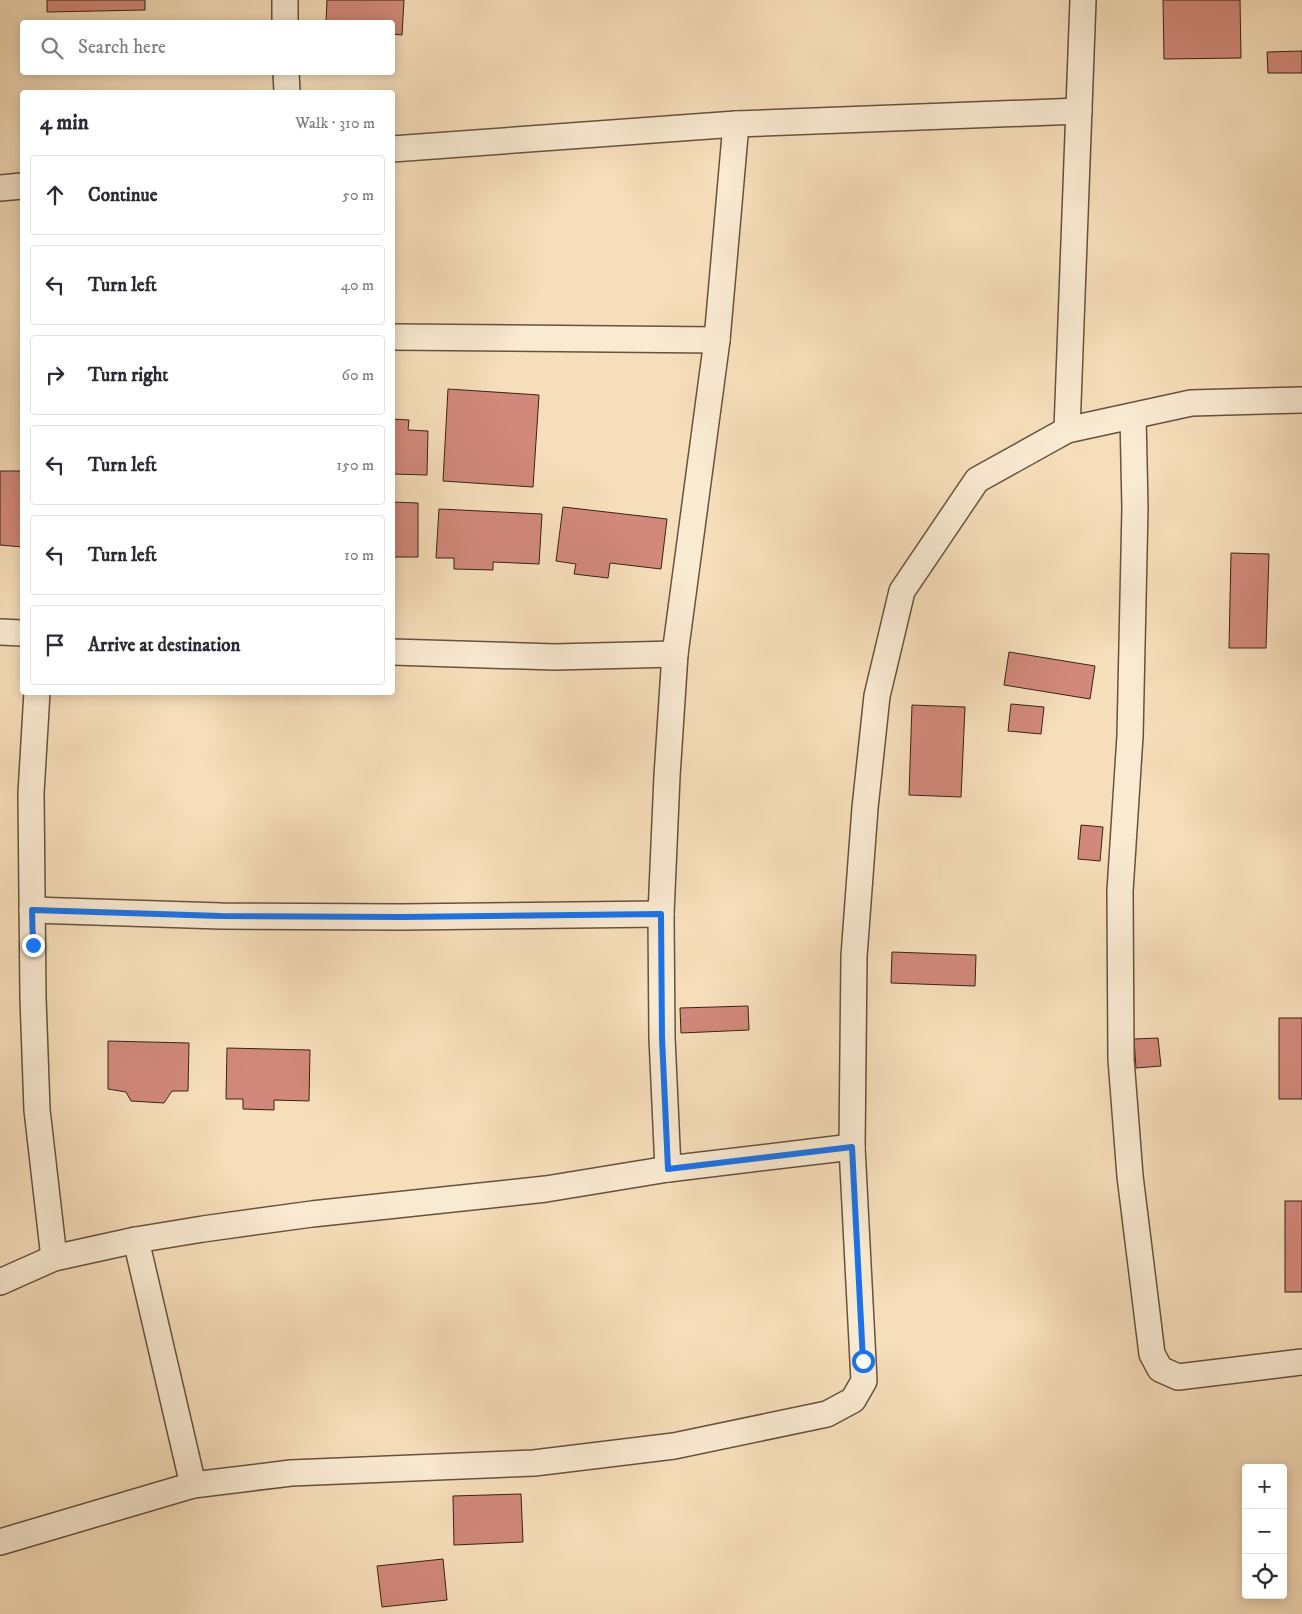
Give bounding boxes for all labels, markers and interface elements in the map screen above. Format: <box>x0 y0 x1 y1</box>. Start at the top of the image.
search box <box>20 20 395 75</box>
icon: search <box>38 34 66 62</box>
text: Search here <box>78 36 166 59</box>
text: 4 min <box>40 110 89 136</box>
text: Walk · 310 m <box>295 113 375 133</box>
icon: ahead <box>41 181 69 209</box>
text: Continue <box>88 184 158 207</box>
text: 50 m <box>342 185 374 205</box>
icon: left <box>41 271 69 299</box>
text: Turn left <box>88 274 157 297</box>
text: 40 m <box>341 275 374 295</box>
icon: right <box>41 361 69 389</box>
text: Turn right <box>88 364 168 387</box>
text: 60 m <box>342 365 374 385</box>
icon: left <box>41 451 69 479</box>
text: Turn left <box>88 454 157 477</box>
text: 150 m <box>336 455 374 475</box>
icon: left <box>41 541 69 569</box>
text: Turn left <box>88 544 157 567</box>
text: 10 m <box>344 545 374 565</box>
icon: arrive <box>41 631 69 659</box>
text: Arrive at destination <box>88 634 240 657</box>
route end <box>22 934 45 957</box>
route start <box>852 1350 875 1373</box>
map controls <box>1242 1464 1287 1599</box>
button: + <box>1242 1464 1287 1509</box>
button: − <box>1242 1509 1287 1554</box>
button: locate <box>1242 1554 1287 1599</box>

